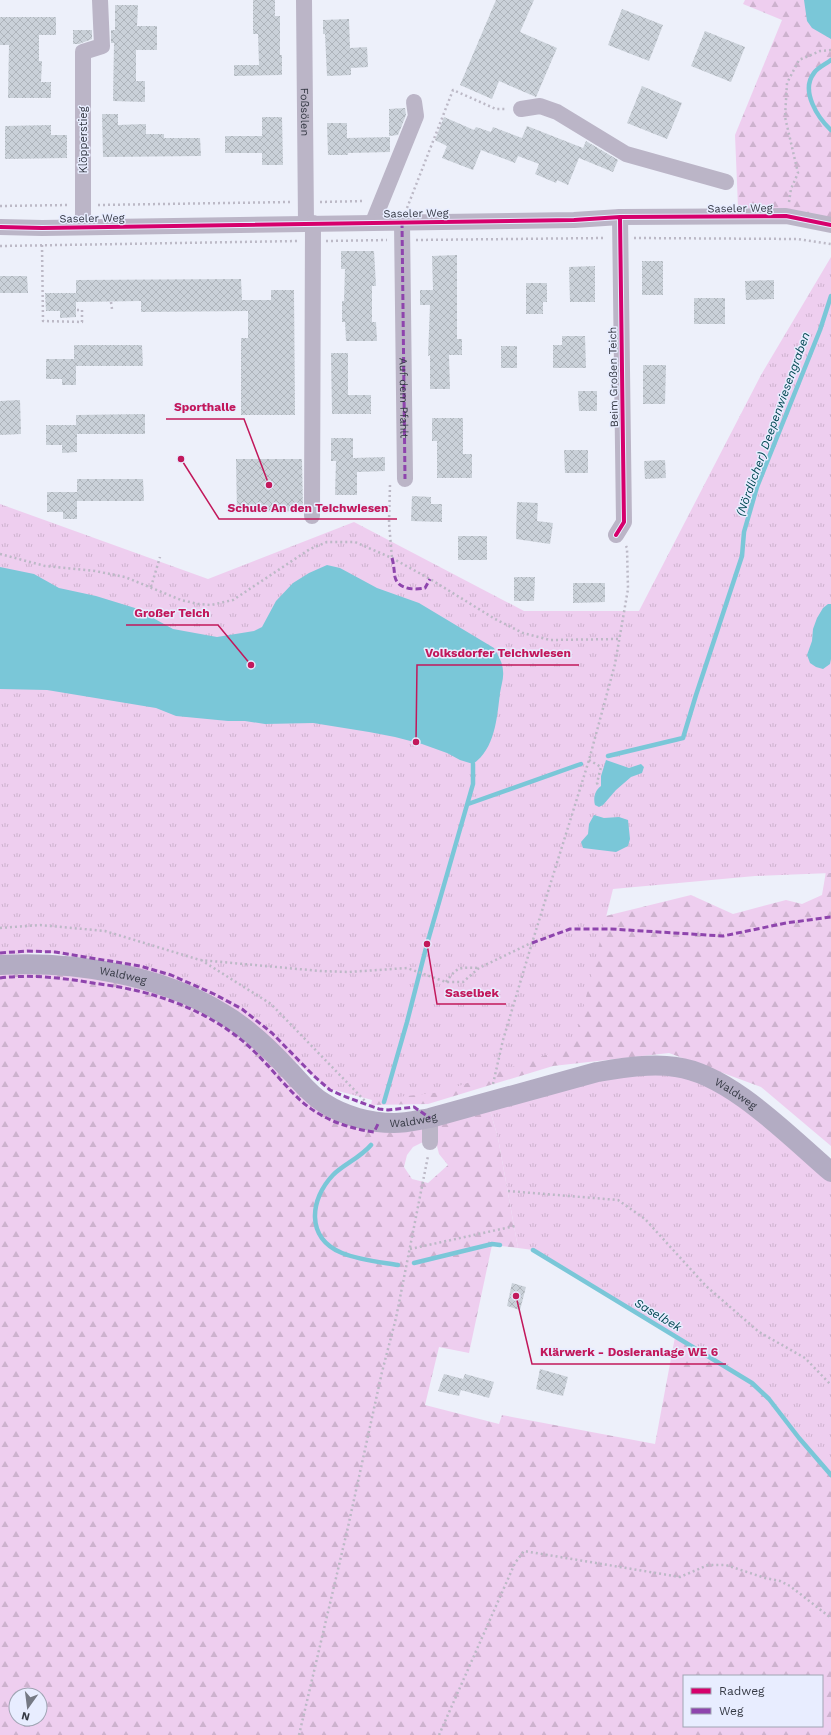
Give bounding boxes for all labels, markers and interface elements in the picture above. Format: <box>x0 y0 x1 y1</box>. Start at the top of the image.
street label: Foßsölen <box>298 88 311 136</box>
street label: Klöpperstieg <box>77 106 90 174</box>
street label: Saseler Weg <box>707 201 773 216</box>
street label: Saseler Weg <box>383 206 449 221</box>
street label: Saseler Weg <box>59 211 125 226</box>
street label: Beim Großen Teich <box>606 327 621 427</box>
water label: (Nördlicher) Deepenwiesengraben <box>733 330 813 518</box>
street label: Auf dem Pfahlt <box>397 358 411 439</box>
callout: Sporthalle <box>166 395 244 419</box>
text: Sporthalle <box>174 400 236 414</box>
callout: Schule An den Teichwiesen <box>219 495 397 519</box>
text: Schule An den Teichwiesen <box>228 501 388 515</box>
callout: Großer Teich <box>126 601 218 625</box>
text: Großer Teich <box>134 606 210 620</box>
callout: Volksdorfer Teichwiesen <box>417 641 579 665</box>
text: Volksdorfer Teichwiesen <box>425 646 571 660</box>
street label: Waldweg <box>99 964 148 987</box>
callout: Saselbek <box>437 980 506 1004</box>
text: Saselbek <box>445 986 499 1000</box>
street label: Waldweg <box>712 1075 759 1113</box>
street label: Waldweg <box>389 1110 439 1130</box>
water label: Saselbek <box>632 1296 684 1335</box>
callout: Klärwerk - Dosieranlage WE 6 <box>532 1340 726 1364</box>
text: Klärwerk - Dosieranlage WE 6 <box>540 1345 718 1359</box>
legend <box>683 1675 823 1727</box>
text: Radweg <box>719 1684 765 1698</box>
north arrow <box>8 1687 48 1727</box>
text: Weg <box>719 1704 744 1718</box>
text: N <box>20 1709 31 1724</box>

